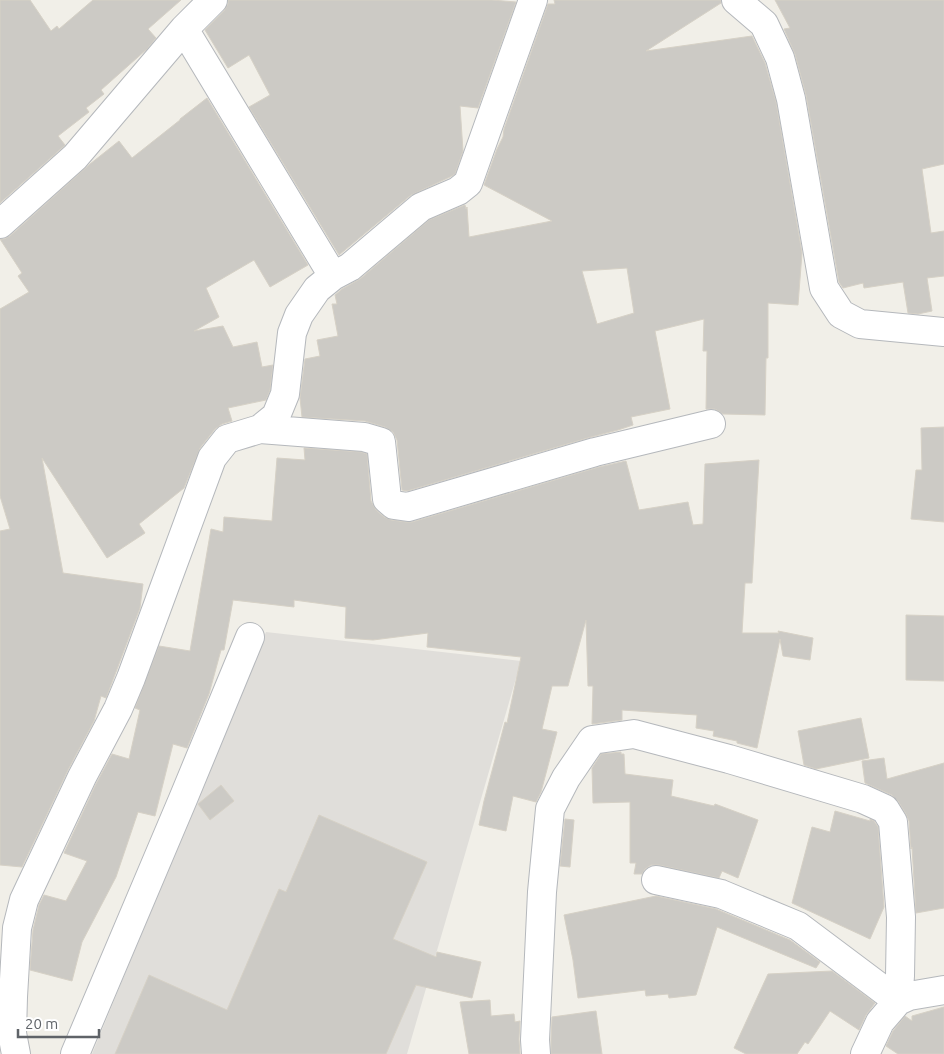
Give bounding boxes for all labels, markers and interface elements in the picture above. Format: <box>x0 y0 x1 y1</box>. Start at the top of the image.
scale bar <box>18 1006 99 1038</box>
text: 20 m <box>25 1015 58 1032</box>

